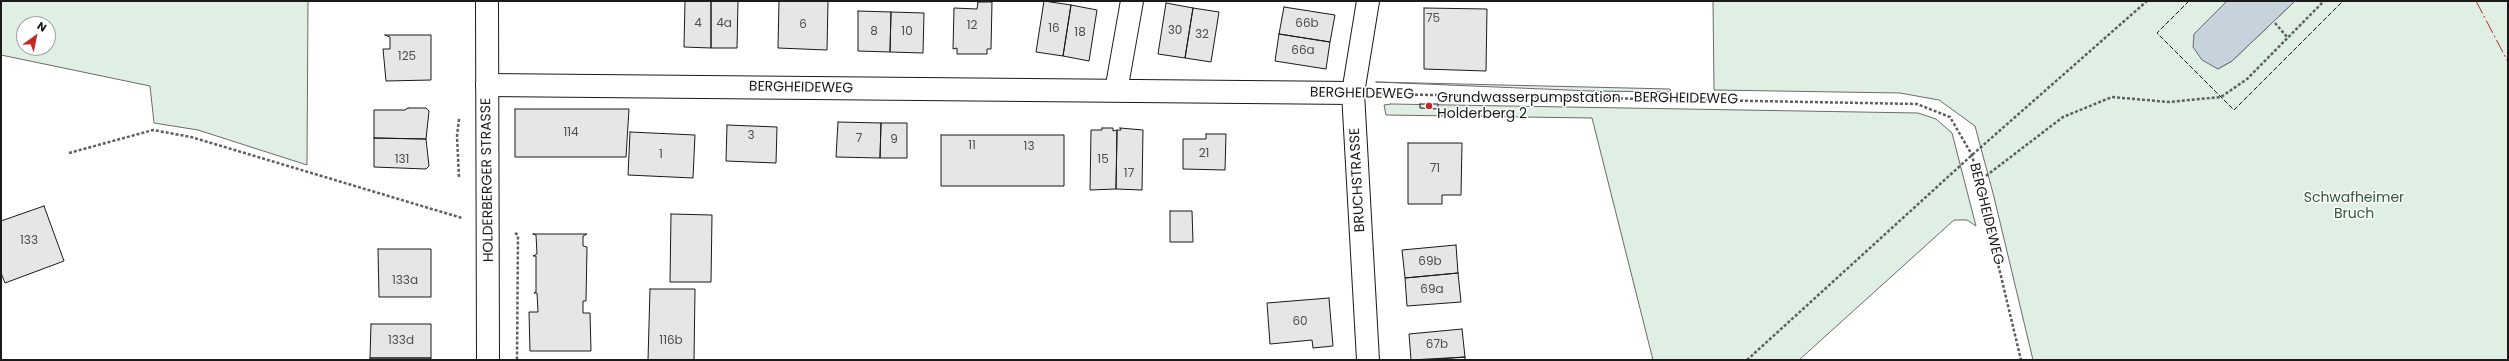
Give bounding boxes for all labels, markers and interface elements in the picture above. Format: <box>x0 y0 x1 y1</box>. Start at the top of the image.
house number: 75 <box>1426 12 1440 26</box>
north arrow <box>16 16 56 56</box>
house number: 4 <box>694 17 702 31</box>
house number: 4a <box>716 17 732 31</box>
house number: 66b <box>1295 17 1319 31</box>
text: N <box>34 18 50 36</box>
house number: 6 <box>799 18 807 32</box>
house number: 12 <box>967 19 977 33</box>
house number: 16 <box>1048 22 1060 36</box>
house number: 30 <box>1168 24 1182 38</box>
house number: 8 <box>870 25 878 39</box>
house number: 10 <box>901 25 913 39</box>
house number: 18 <box>1074 26 1086 40</box>
house number: 32 <box>1195 28 1209 42</box>
house number: 66a <box>1291 44 1315 58</box>
house number: 125 <box>398 50 416 64</box>
street label: BERGHEIDEWEG <box>749 79 853 97</box>
street label: BERGHEIDEWEG <box>1310 85 1414 103</box>
place label: Grundwasserpumpstation Holderberg 2 <box>1437 90 1621 122</box>
street label: BERGHEIDEWEG <box>1634 90 1738 108</box>
street label: HOLDERBERGER STRASSE <box>478 98 498 262</box>
marker: Grundwasserpumpstation Holderberg 2 <box>1424 101 1434 111</box>
house number: 114 <box>563 126 579 140</box>
street label: BRUCHSTRASSE <box>1347 127 1369 233</box>
house number: 3 <box>747 129 755 143</box>
house number: 7 <box>856 132 862 146</box>
house number: 9 <box>890 133 898 147</box>
house number: 11 <box>968 139 976 153</box>
house number: 13 <box>1024 140 1034 154</box>
house number: 21 <box>1199 147 1209 161</box>
house number: 1 <box>659 148 663 162</box>
house number: 131 <box>395 153 409 167</box>
house number: 15 <box>1097 153 1109 167</box>
street label: BERGHEIDEWEG <box>1965 161 2007 267</box>
house number: 71 <box>1430 162 1440 176</box>
house number: 17 <box>1124 167 1134 181</box>
park label: Schwafheimer Bruch <box>2304 190 2404 222</box>
house number: 133 <box>20 234 38 248</box>
house number: 69b <box>1418 255 1442 269</box>
house number: 133a <box>392 274 418 288</box>
house number: 69a <box>1420 283 1444 297</box>
house number: 60 <box>1292 315 1308 329</box>
house number: 133d <box>388 334 414 348</box>
house number: 116b <box>659 334 683 348</box>
house number: 67b <box>1426 338 1448 352</box>

